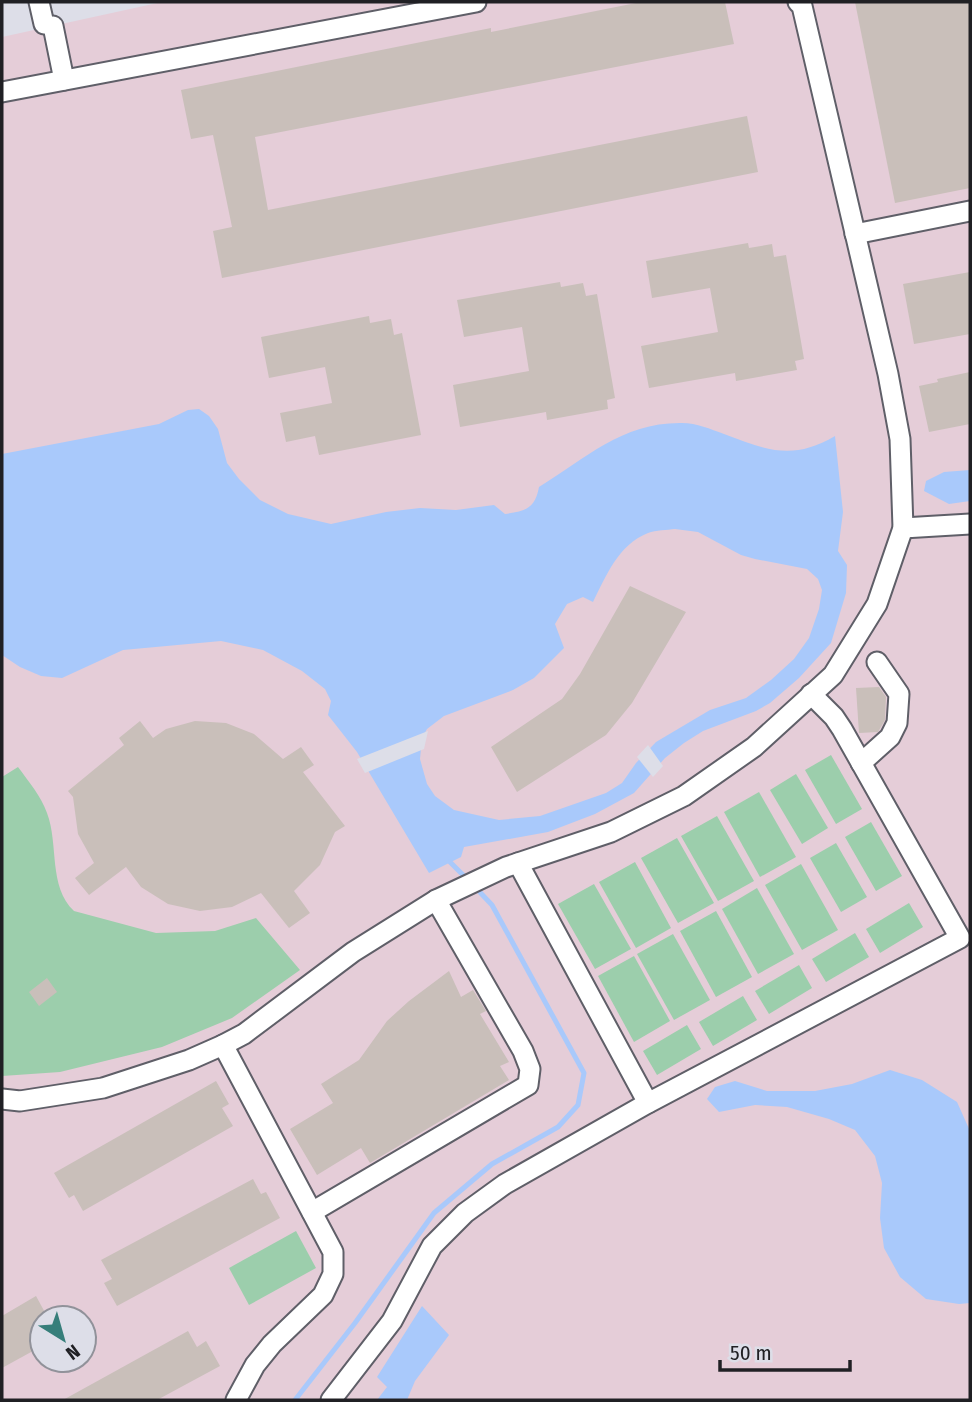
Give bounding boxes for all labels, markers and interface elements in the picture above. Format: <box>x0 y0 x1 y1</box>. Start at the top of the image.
north arrow <box>28 1304 98 1374</box>
scale bar <box>720 1328 850 1372</box>
text: N <box>61 1340 84 1365</box>
text: 50 m <box>730 1340 772 1366</box>

